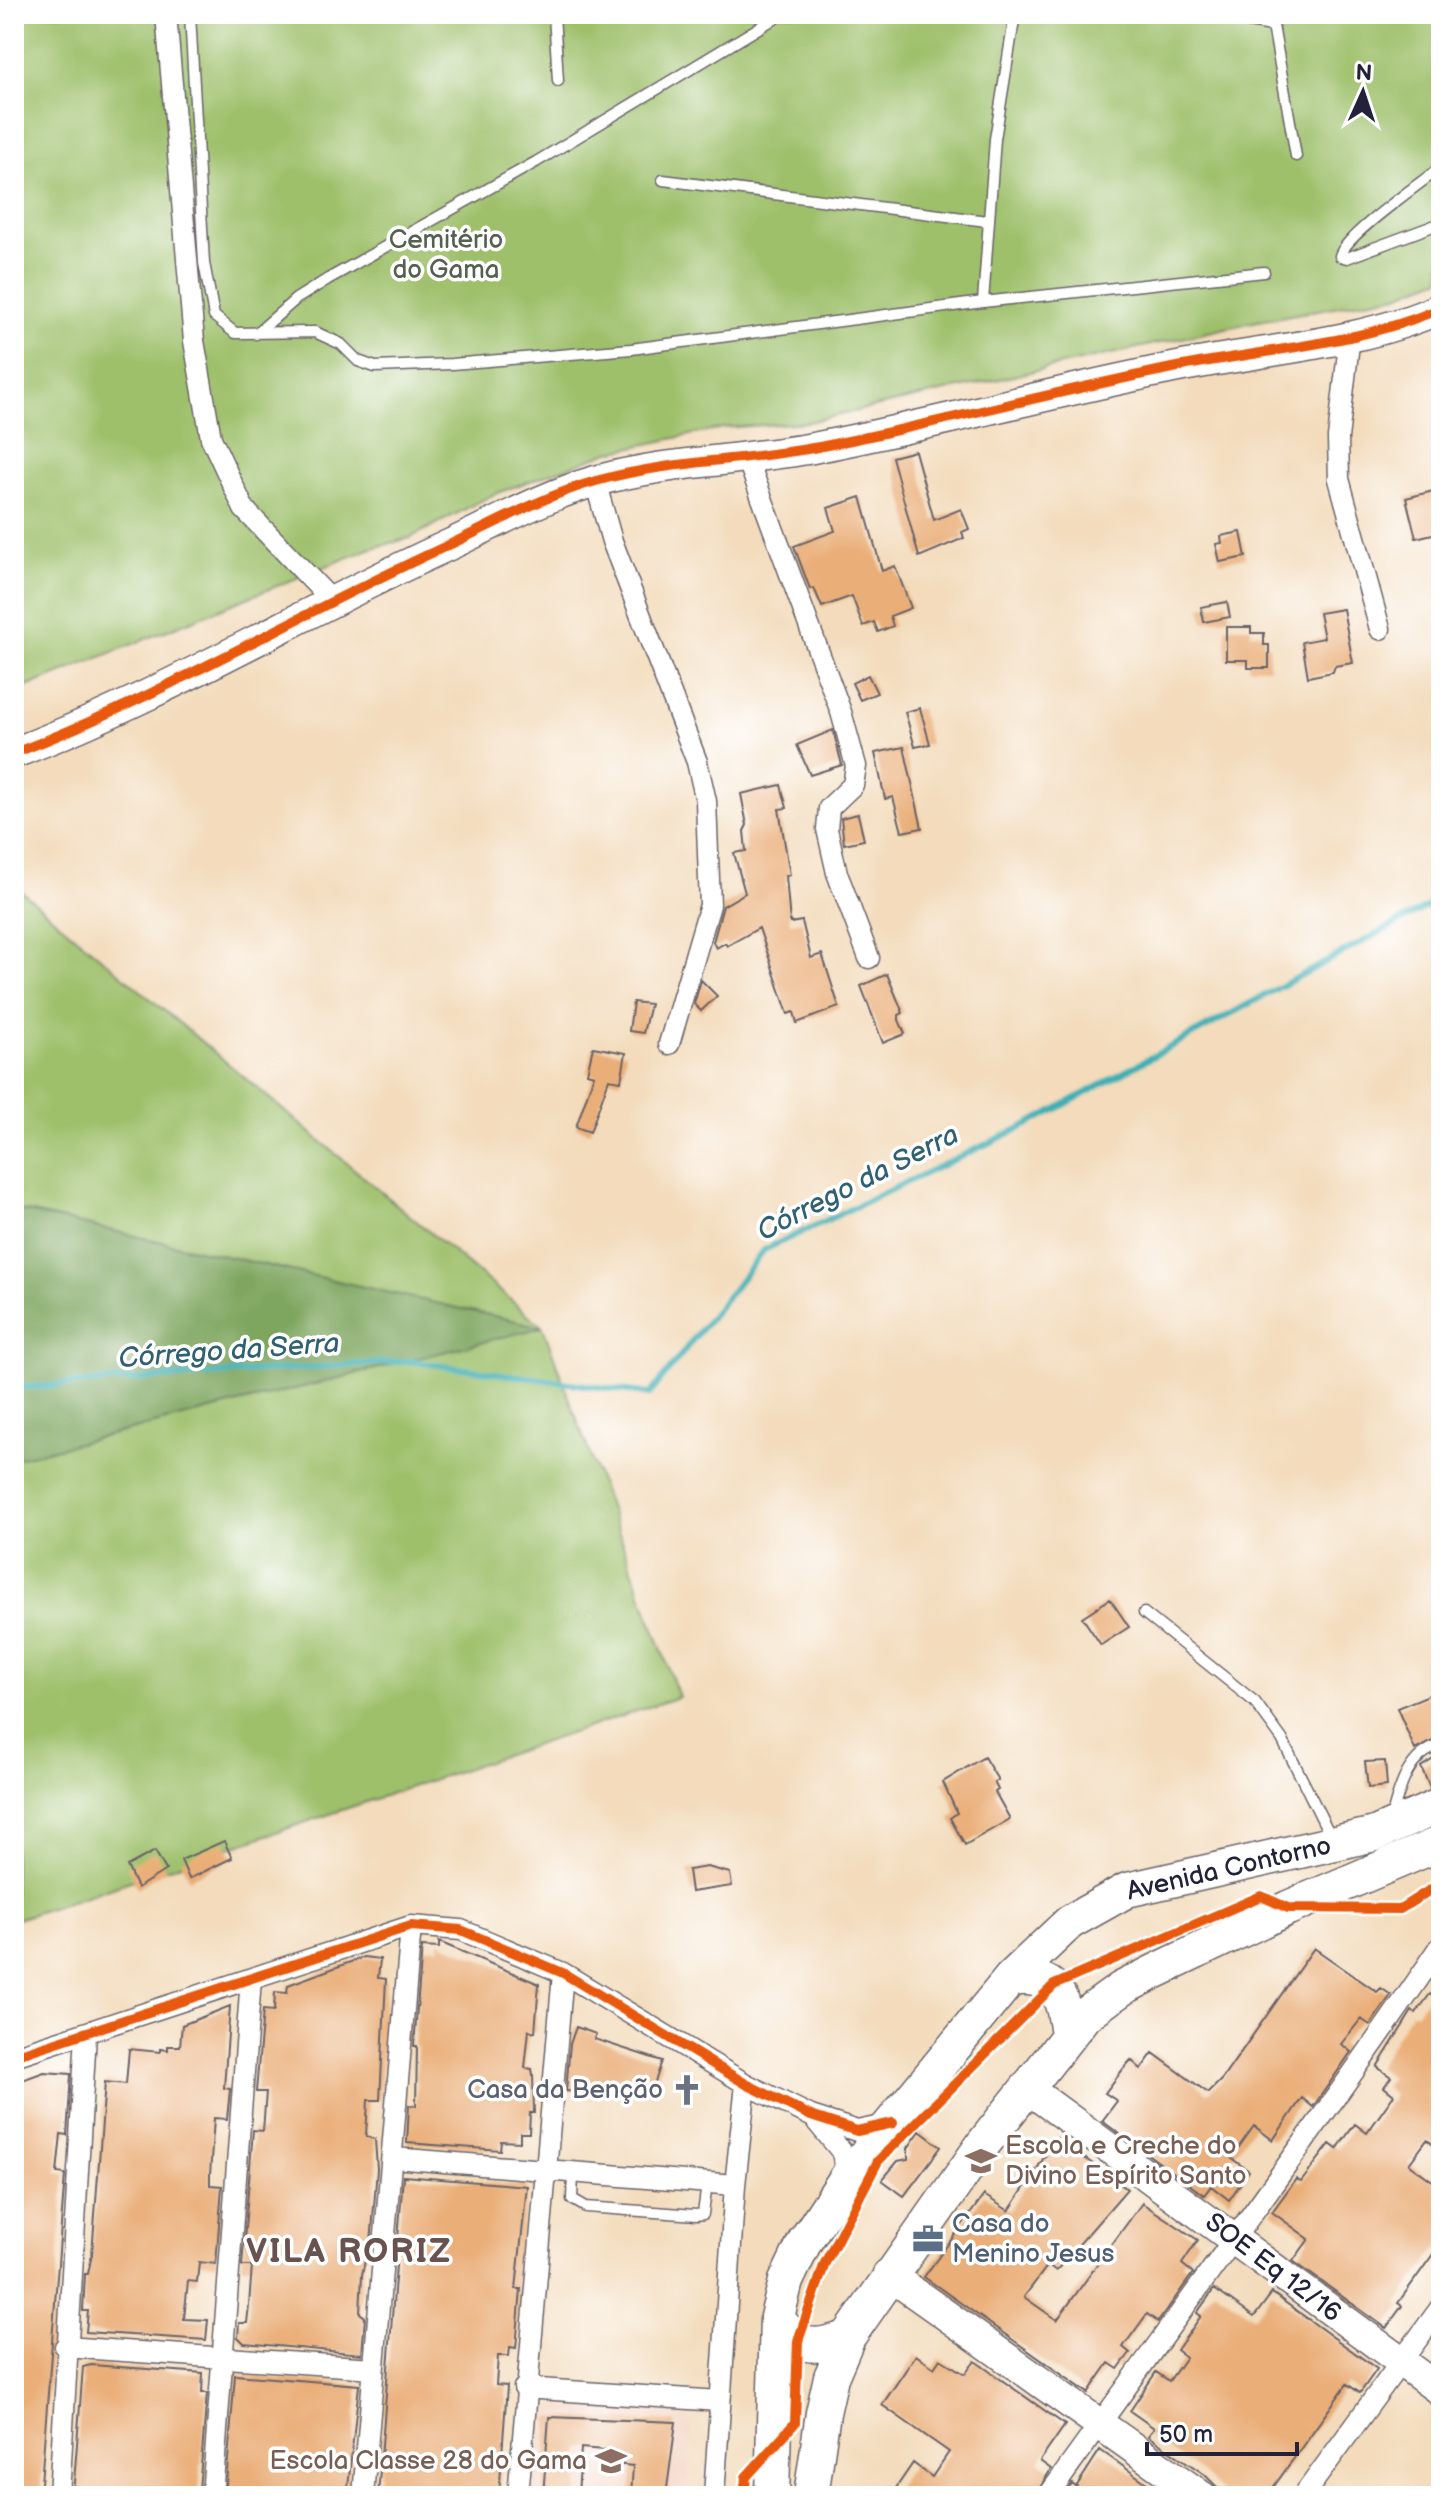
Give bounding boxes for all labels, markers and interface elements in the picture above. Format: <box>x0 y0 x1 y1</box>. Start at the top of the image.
north arrow <box>1323 52 1403 132</box>
text: N <box>1355 60 1373 87</box>
park label: Cemitério do Gama <box>389 225 503 286</box>
water label: Córrego da Serra <box>752 1118 964 1248</box>
water label: Córrego da Serra <box>117 1327 341 1375</box>
street label: Avenida Contorno <box>1124 1830 1334 1908</box>
church icon: Casa da Benção <box>670 2073 704 2107</box>
place label: Casa da Benção <box>467 2075 663 2106</box>
place label: Escola e Creche do Divino Espírito Santo <box>1005 2131 1246 2192</box>
school or university icon: Escola e Creche do Divino Espírito Santo <box>964 2144 998 2178</box>
street label: SOE Eq 12/16 <box>1199 2207 1347 2329</box>
place label: Casa do Menino Jesus <box>952 2209 1115 2270</box>
office icon: Casa do Menino Jesus <box>911 2222 945 2256</box>
district label: VILA RORIZ <box>246 2231 452 2272</box>
scale bar <box>1147 2406 1297 2456</box>
text: 50 m <box>1159 2420 1213 2449</box>
school or university icon: Escola Classe 28 do Gama <box>594 2444 628 2478</box>
place label: Escola Classe 28 do Gama <box>269 2446 587 2477</box>

